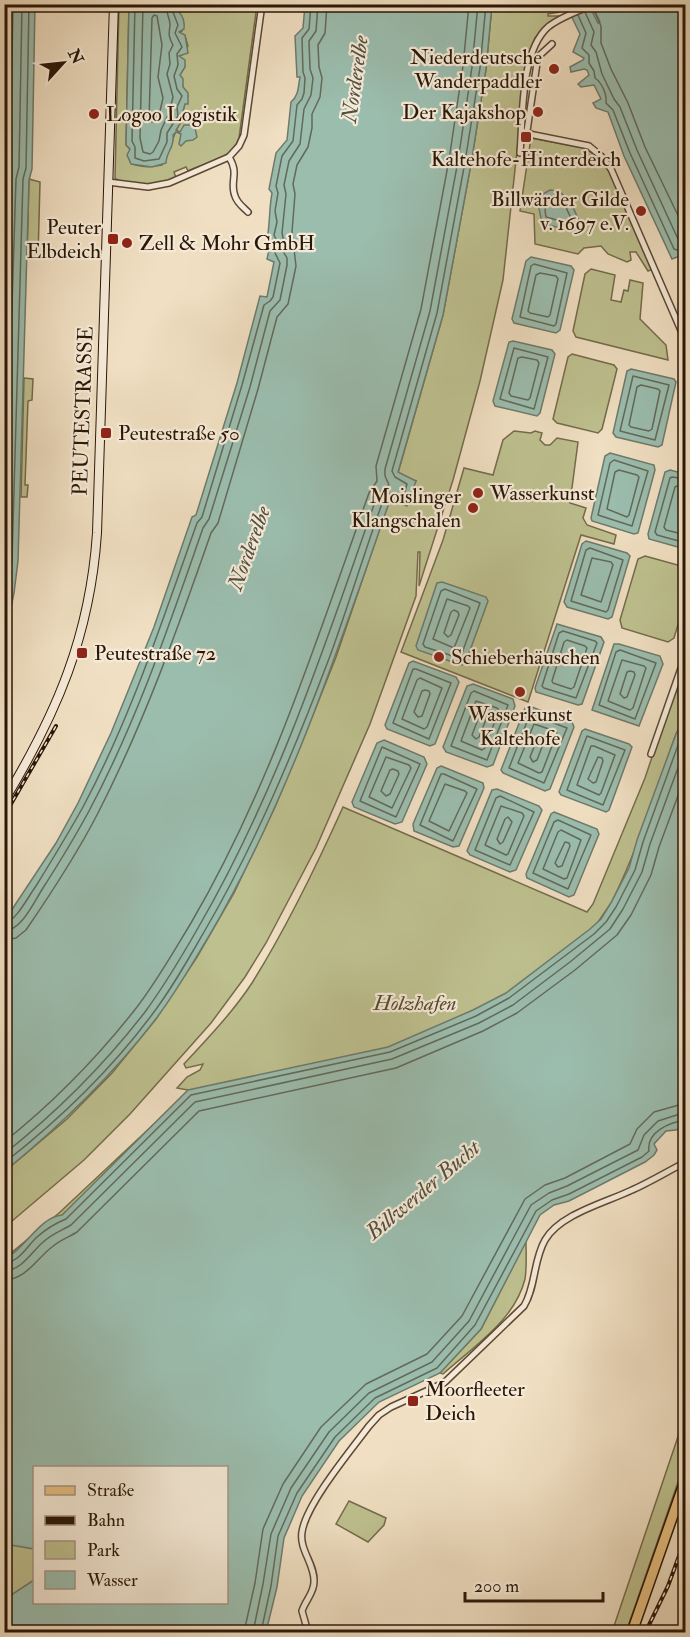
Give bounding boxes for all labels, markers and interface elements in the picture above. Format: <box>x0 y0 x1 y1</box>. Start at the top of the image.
north arrow <box>33 33 93 93</box>
water label: Norderelbe <box>335 33 375 125</box>
place label: Niederdeutsche Wanderpaddler <box>410 44 542 95</box>
text: N <box>63 45 88 68</box>
marker: Niederdeutsche Wanderpaddler <box>547 62 561 76</box>
place label: Der Kajakshop <box>402 99 526 126</box>
place label: Logoo Logistik <box>106 101 237 128</box>
marker: Der Kajakshop <box>531 105 545 119</box>
marker: Logoo Logistik <box>87 107 101 121</box>
marker: Kaltehofe-Hinterdeich <box>519 130 533 144</box>
place label: Kaltehofe-Hinterdeich <box>431 146 621 173</box>
place label: Billwärder Gilde v. 1697 e.V. <box>491 186 629 237</box>
marker: Billwärder Gilde v. 1697 e.V. <box>634 204 648 218</box>
place label: Peuter Elbdeich <box>26 214 101 265</box>
place label: Zell & Mohr GmbH <box>139 230 315 257</box>
marker: Peuter Elbdeich <box>106 232 120 246</box>
marker: Zell & Mohr GmbH <box>120 236 134 250</box>
street label: PEUTESTRASSE <box>67 326 99 496</box>
place label: Peutestraße 50 <box>118 420 240 447</box>
marker: Peutestraße 50 <box>99 426 113 440</box>
place label: Wasserkunst <box>489 480 595 507</box>
place label: Moislinger Klangschalen <box>351 483 461 534</box>
marker: Wasserkunst <box>471 486 485 500</box>
marker: Moislinger Klangschalen <box>466 501 480 515</box>
water label: Norderelbe <box>221 502 277 595</box>
place label: Peutestraße 72 <box>94 640 216 667</box>
place label: Schieberhäuschen <box>451 644 600 671</box>
marker: Peutestraße 72 <box>75 646 89 660</box>
marker: Schieberhäuschen <box>432 650 446 664</box>
marker: Wasserkunst Kaltehofe <box>513 685 527 699</box>
place label: Wasserkunst Kaltehofe <box>467 701 573 752</box>
park label: Holzhafen <box>373 990 457 1017</box>
water label: Billwerder Bucht <box>359 1133 487 1247</box>
place label: Moorfleeter Deich <box>425 1376 525 1427</box>
marker: Moorfleeter Deich <box>406 1394 420 1408</box>
legend <box>33 1466 228 1604</box>
text: Straße <box>87 1479 135 1502</box>
text: Bahn <box>87 1509 125 1532</box>
text: Park <box>87 1539 120 1562</box>
scale bar <box>465 1565 603 1603</box>
text: Wasser <box>86 1569 138 1592</box>
text: 200 m <box>474 1575 519 1598</box>

